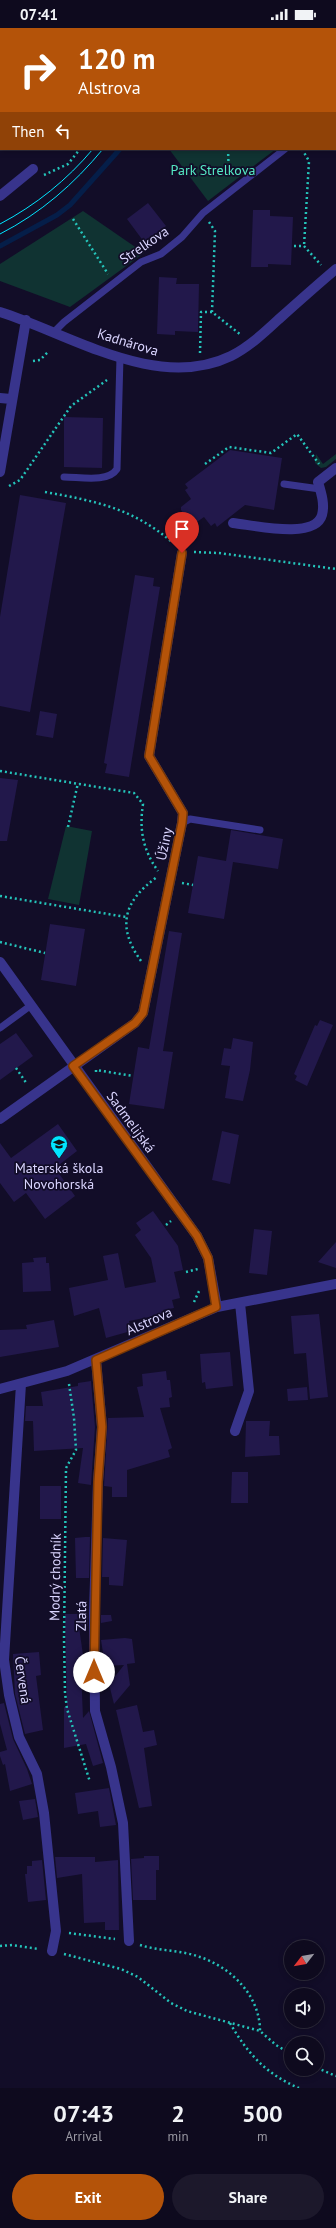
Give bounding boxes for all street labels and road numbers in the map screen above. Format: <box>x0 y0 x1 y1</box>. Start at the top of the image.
street label: Strelkova <box>116 222 172 268</box>
street label: Kadnárova <box>95 324 161 360</box>
street label: Úžiny <box>152 825 176 862</box>
street label: Sadmelijská <box>103 1088 159 1156</box>
street label: Alstrova <box>123 1303 175 1339</box>
street label: Modrý chodník <box>45 1533 65 1621</box>
street label: Zlatá <box>72 1601 90 1631</box>
street label: Červená <box>11 1655 35 1705</box>

